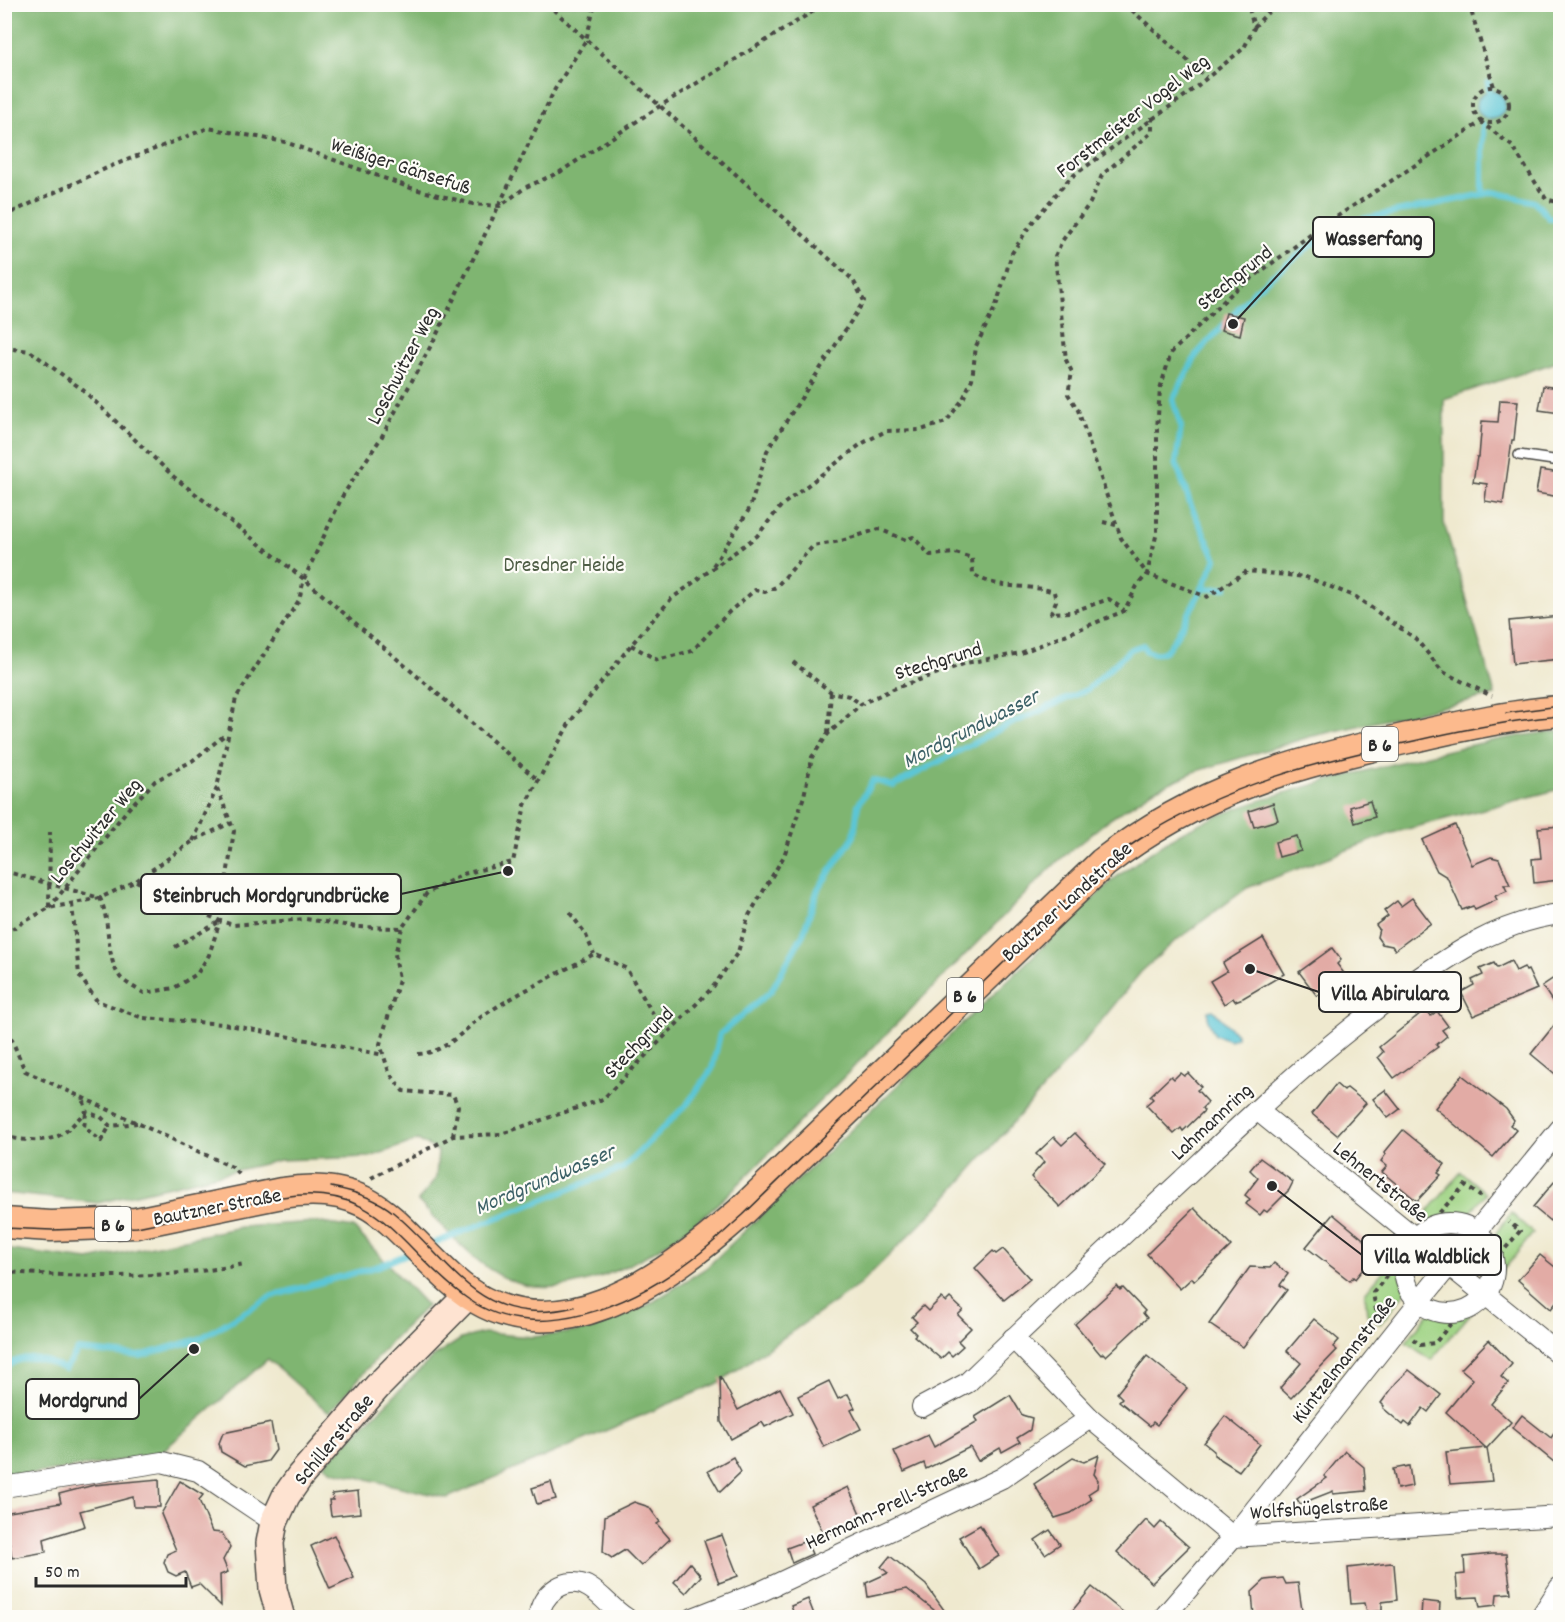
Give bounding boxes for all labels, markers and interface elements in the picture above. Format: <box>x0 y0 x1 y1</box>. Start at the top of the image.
street label: Forstmeister Vogel Weg <box>1051 48 1217 187</box>
street label: Weißiger Gänsefuß <box>326 131 474 205</box>
callout: Wasserfang <box>1313 217 1434 257</box>
text: Wasserfang <box>1325 225 1423 256</box>
street label: Stechgrund <box>1192 239 1280 319</box>
street label: Loschwitzer Weg <box>361 302 448 431</box>
park label: Dresdner Heide <box>503 552 625 582</box>
street label: Stechgrund <box>892 635 986 690</box>
water label: Mordgrundwasser <box>898 681 1048 778</box>
road number: B 6 <box>1362 727 1398 761</box>
street label: Loschwitzer Weg <box>44 772 151 891</box>
street label: Bautzner Landstraße <box>996 836 1140 970</box>
callout: Steinbruch Mordgrundbrücke <box>141 874 401 914</box>
text: Steinbruch Mordgrundbrücke <box>153 882 390 913</box>
callout: Villa Abirulara <box>1319 972 1461 1012</box>
road number: B 6 <box>947 978 983 1012</box>
text: Villa Abirulara <box>1331 980 1450 1011</box>
street label: Stechgrund <box>598 1001 682 1087</box>
street label: Lahmannring <box>1165 1077 1261 1169</box>
street label: Lehnertstraße <box>1325 1135 1433 1231</box>
water label: Mordgrundwasser <box>470 1137 623 1225</box>
street label: Bautzner Straße <box>151 1182 284 1236</box>
road number: B 6 <box>95 1207 131 1241</box>
callout: Villa Waldblick <box>1362 1235 1501 1275</box>
text: Villa Waldblick <box>1374 1243 1490 1274</box>
street label: Küntzelmannstraße <box>1286 1290 1405 1431</box>
callout: Mordgrund <box>26 1379 139 1419</box>
text: Mordgrund <box>39 1387 127 1418</box>
street label: Schillerstraße <box>288 1389 383 1493</box>
street label: Hermann-Prell-Straße <box>801 1458 973 1560</box>
street label: Wolfshügelstraße <box>1249 1490 1389 1530</box>
scale bar <box>36 1550 186 1588</box>
text: 50 m <box>45 1561 80 1586</box>

